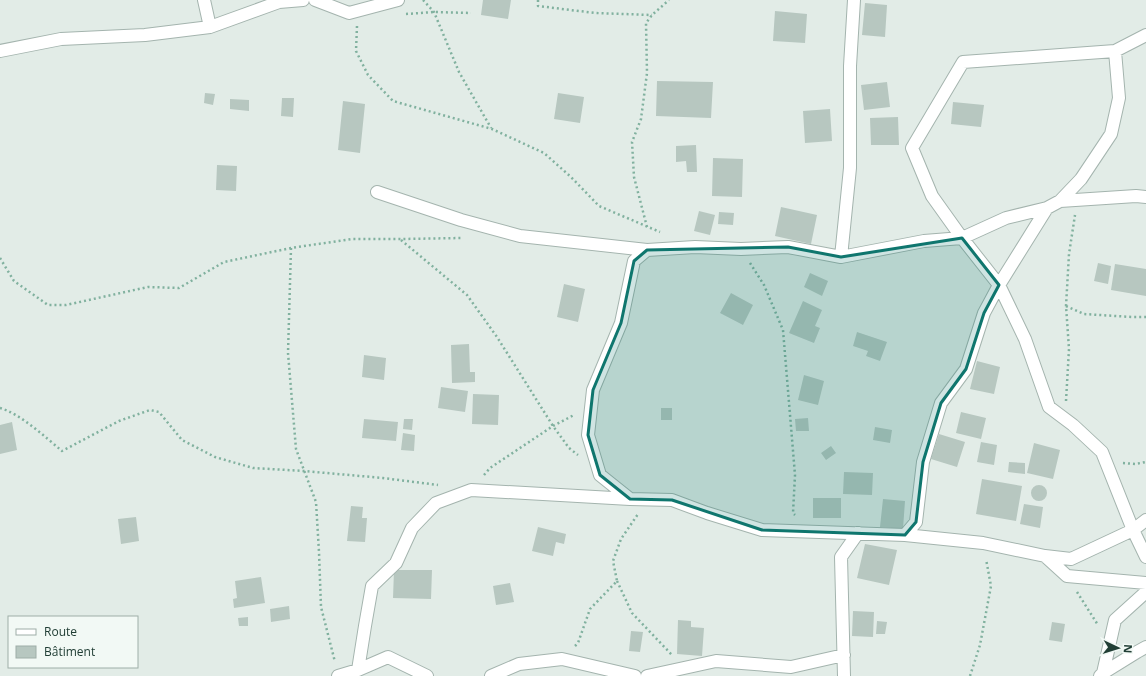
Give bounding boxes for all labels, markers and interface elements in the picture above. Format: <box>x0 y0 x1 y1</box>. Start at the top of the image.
legend <box>8 616 138 668</box>
text: Route <box>44 623 77 640</box>
north arrow <box>1098 628 1138 668</box>
text: Bâtiment <box>44 643 95 660</box>
text: N <box>1121 644 1136 654</box>

